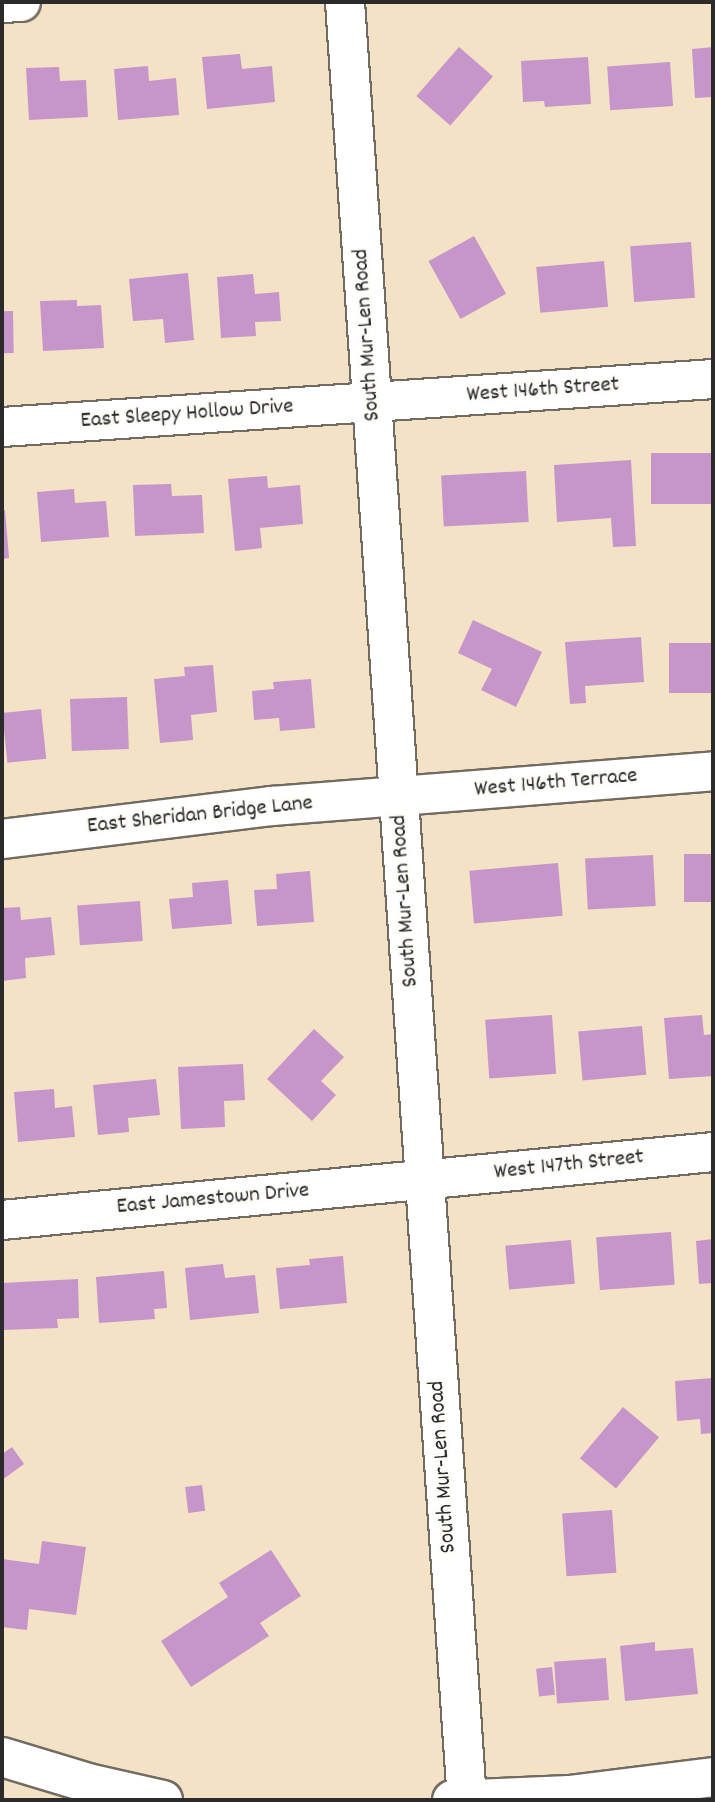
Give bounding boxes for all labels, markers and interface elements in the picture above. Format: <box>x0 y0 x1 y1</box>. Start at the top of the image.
street label: South Mur-Len Road <box>348 248 388 422</box>
street label: West 146th Street <box>466 372 620 410</box>
street label: East Sleepy Hollow Drive <box>80 394 294 436</box>
street label: West 146th Terrace <box>473 763 639 805</box>
street label: East Sheridan Bridge Lane <box>86 790 314 842</box>
street label: South Mur-Len Road <box>386 814 426 988</box>
street label: West 147th Street <box>493 1144 645 1188</box>
street label: East Jamestown Drive <box>116 1178 310 1222</box>
street label: South Mur-Len Road <box>424 1380 464 1554</box>

